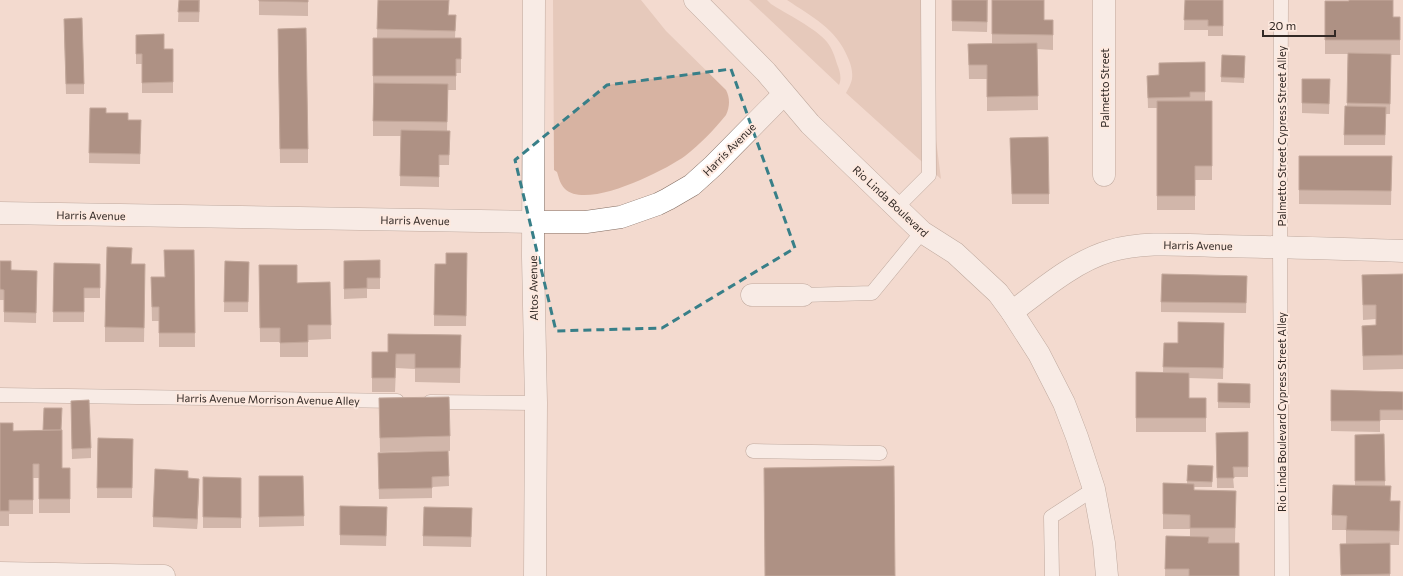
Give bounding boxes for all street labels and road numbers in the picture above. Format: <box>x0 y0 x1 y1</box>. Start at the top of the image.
street label: Palmetto Street Cypress Street Alley <box>1275 45 1288 226</box>
street label: Palmetto Street <box>1098 48 1111 128</box>
street label: Harris Avenue <box>700 120 758 178</box>
street label: Rio Linda Boulevard <box>850 163 932 239</box>
street label: Harris Avenue <box>56 208 126 222</box>
street label: Harris Avenue <box>380 213 450 227</box>
street label: Harris Avenue <box>1163 238 1233 252</box>
street label: Altos Avenue <box>526 255 540 321</box>
street label: Rio Linda Boulevard Cypress Street Alley <box>1275 312 1288 512</box>
street label: Harris Avenue Morrison Avenue Alley <box>176 391 360 407</box>

